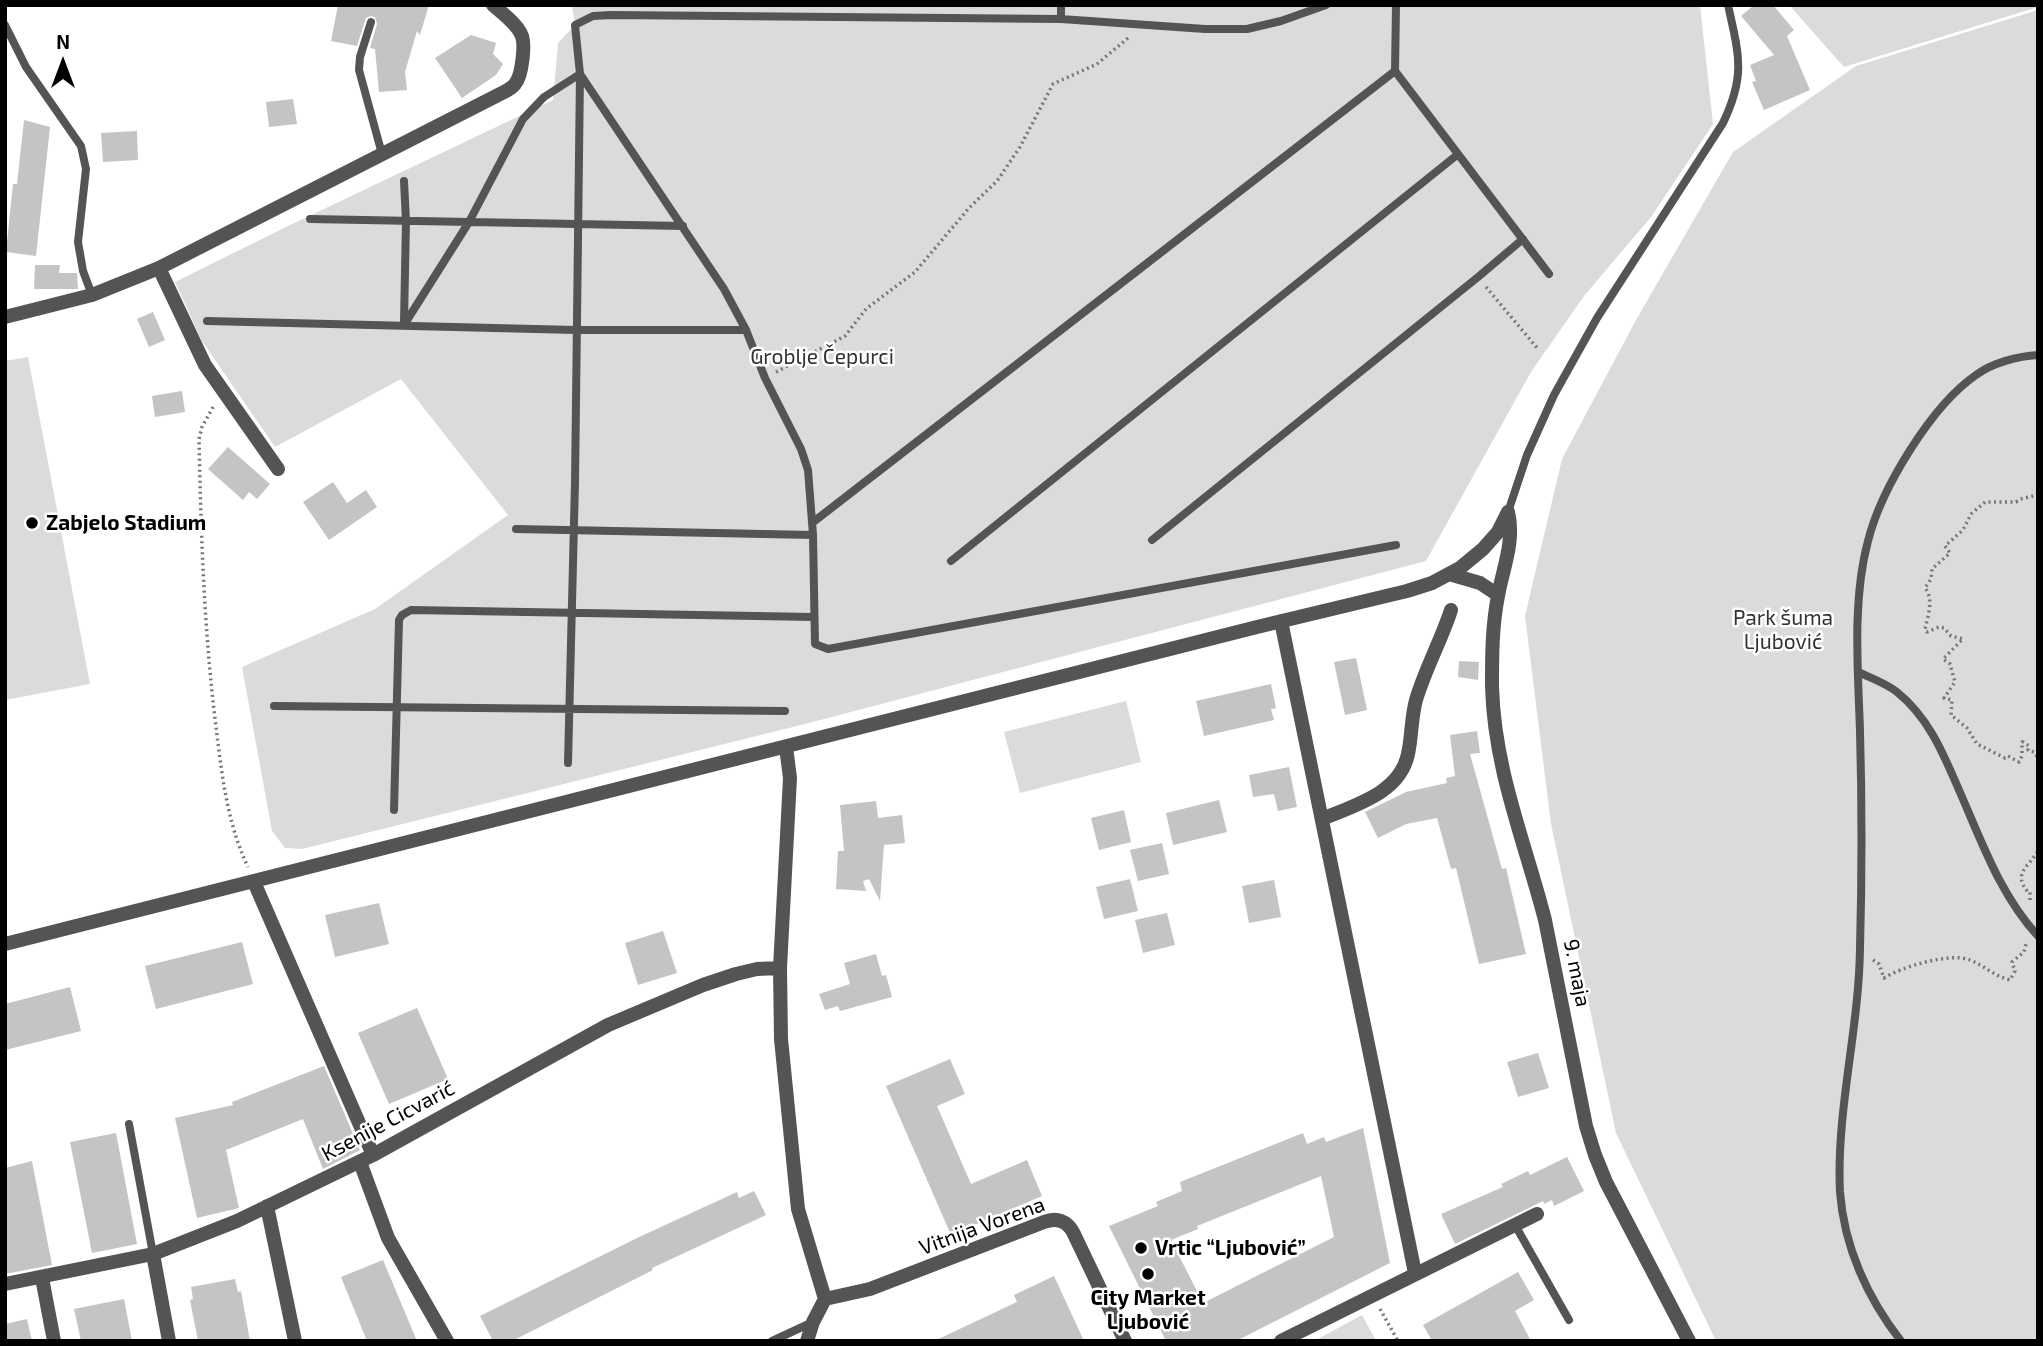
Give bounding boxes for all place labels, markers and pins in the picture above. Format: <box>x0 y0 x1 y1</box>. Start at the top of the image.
place label: Zabjelo Stadium <box>46 510 206 536</box>
marker: Zabjelo Stadium <box>24 515 40 531</box>
place label: Vrtic “Ljubović” <box>1155 1235 1306 1261</box>
marker: Vrtic “Ljubović” <box>1133 1240 1149 1256</box>
marker: City Market Ljubović <box>1140 1266 1156 1282</box>
place label: City Market Ljubović <box>1090 1285 1206 1335</box>

